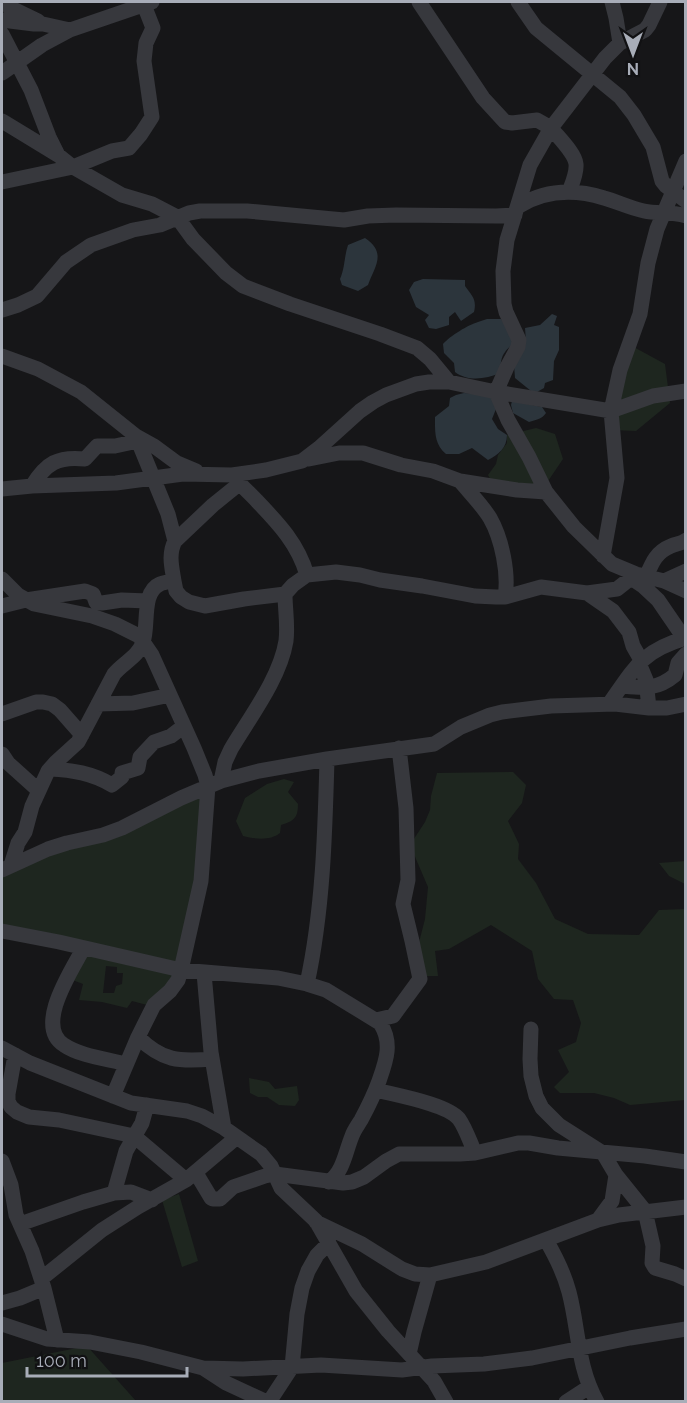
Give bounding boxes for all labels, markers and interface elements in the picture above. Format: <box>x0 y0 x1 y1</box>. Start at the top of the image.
north arrow <box>603 24 663 84</box>
text: N <box>627 59 639 78</box>
scale bar <box>27 1340 188 1378</box>
text: 100 m <box>36 1350 87 1371</box>

